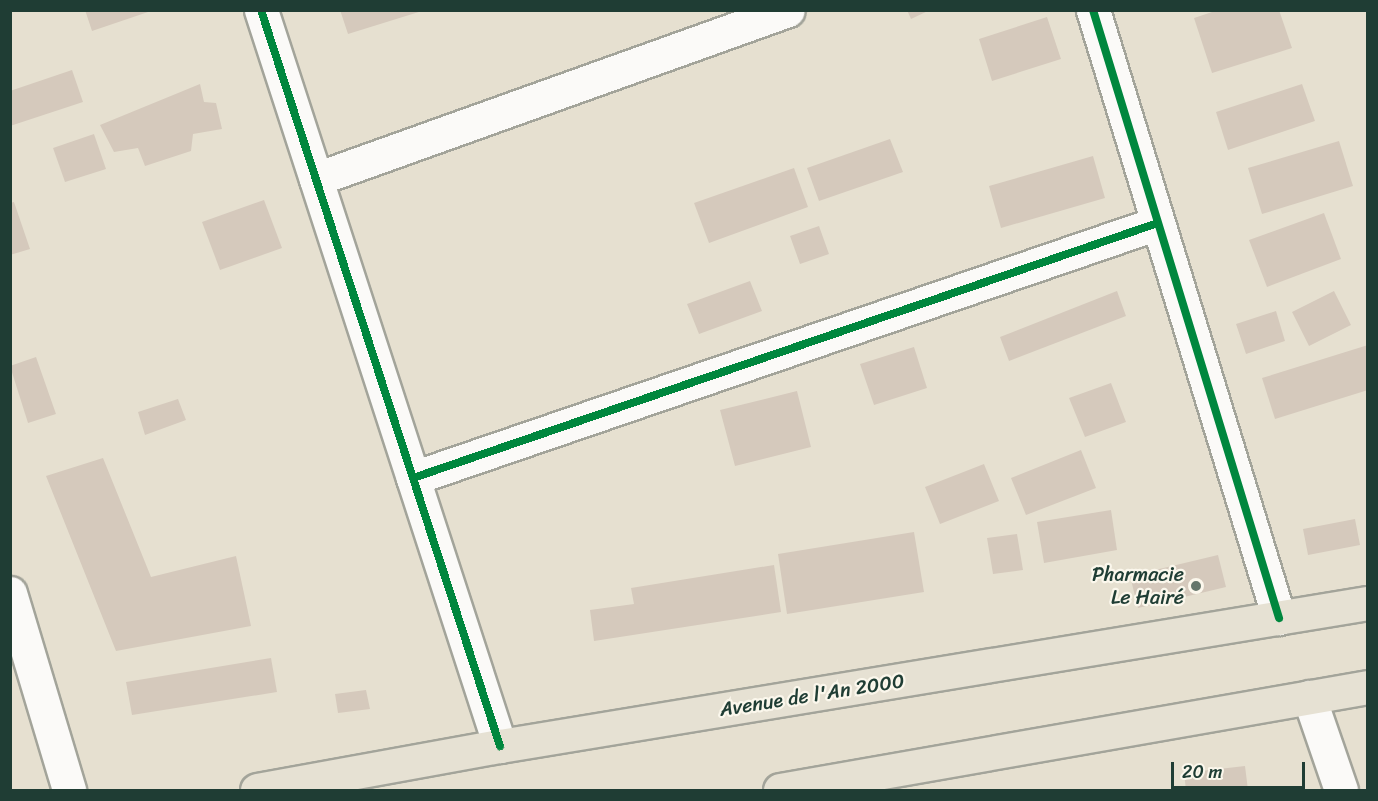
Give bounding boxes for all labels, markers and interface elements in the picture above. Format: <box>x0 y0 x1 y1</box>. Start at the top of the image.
place label: Pharmacie Le Hairé <box>1092 562 1184 609</box>
marker: Pharmacie Le Hairé <box>1189 579 1203 593</box>
street label: Avenue de l'An 2000 <box>718 669 906 721</box>
scale bar <box>1174 750 1308 788</box>
text: 20 m <box>1182 756 1222 788</box>

